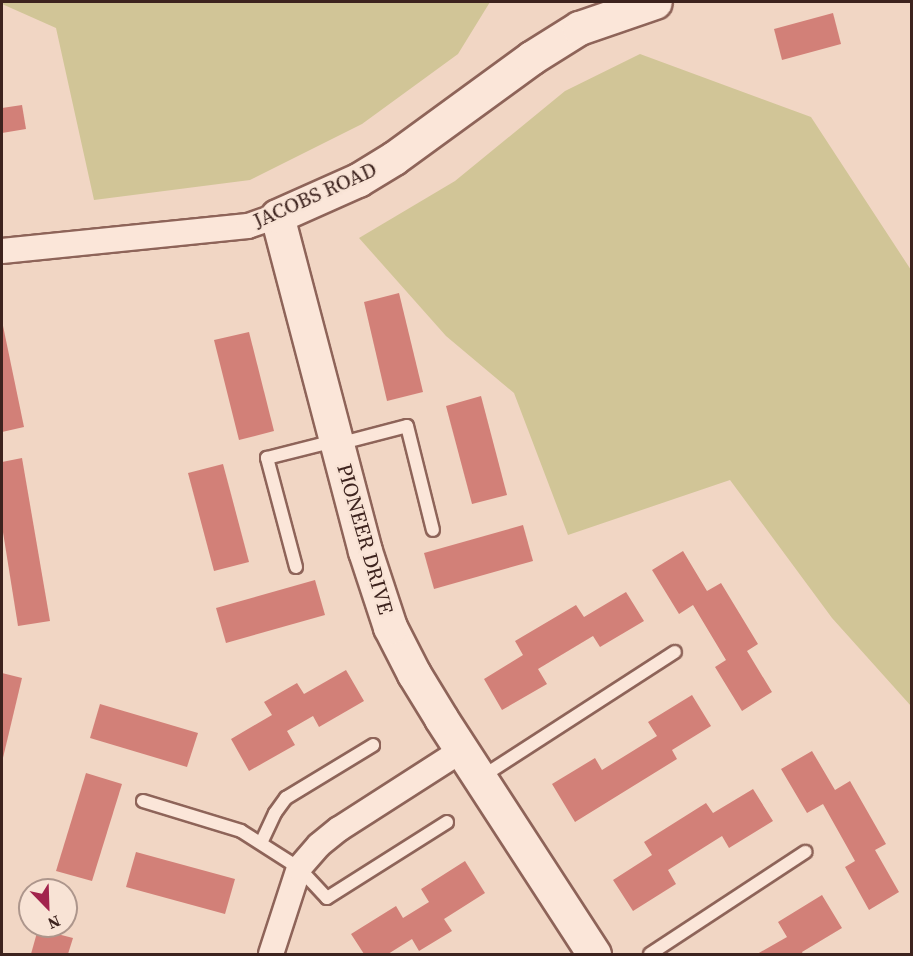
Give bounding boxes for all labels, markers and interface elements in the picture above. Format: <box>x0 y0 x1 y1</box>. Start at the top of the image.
street label: JACOBS ROAD <box>249 157 381 233</box>
street label: PIONEER DRIVE <box>331 461 399 617</box>
north arrow <box>18 878 78 938</box>
text: N <box>45 910 64 935</box>

